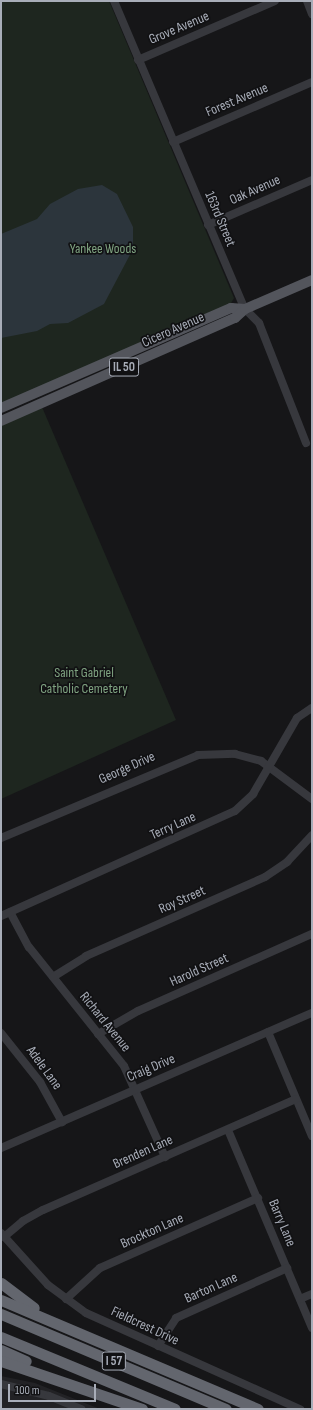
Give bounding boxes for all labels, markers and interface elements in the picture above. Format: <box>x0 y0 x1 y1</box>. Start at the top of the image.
street label: Grove Avenue <box>146 8 212 48</box>
street label: Forest Avenue <box>203 79 271 121</box>
street label: Oak Avenue <box>227 171 283 209</box>
street label: 163rd Street <box>201 189 239 249</box>
park label: Yankee Woods <box>70 241 136 257</box>
street label: Cicero Avenue <box>139 309 207 351</box>
road number: IL 50 <box>109 356 139 378</box>
park label: Saint Gabriel Catholic Cemetery <box>40 665 128 698</box>
street label: George Drive <box>96 748 158 788</box>
street label: Terry Lane <box>147 808 199 844</box>
street label: Roy Street <box>156 882 208 918</box>
street label: Harold Street <box>167 950 231 990</box>
street label: Richard Avenue <box>76 989 134 1055</box>
street label: Adele Lane <box>23 1043 65 1093</box>
street label: Craig Drive <box>124 1050 178 1086</box>
street label: Brenden Lane <box>111 1131 175 1173</box>
street label: Barry Lane <box>265 1197 299 1249</box>
street label: Brockton Lane <box>118 1210 186 1252</box>
street label: Barton Lane <box>182 1269 240 1307</box>
street label: Fieldcrest Drive <box>108 1303 182 1349</box>
road number: I 57 <box>101 1350 127 1372</box>
scale bar <box>10 1376 98 1402</box>
text: 100 m <box>15 1383 40 1398</box>

